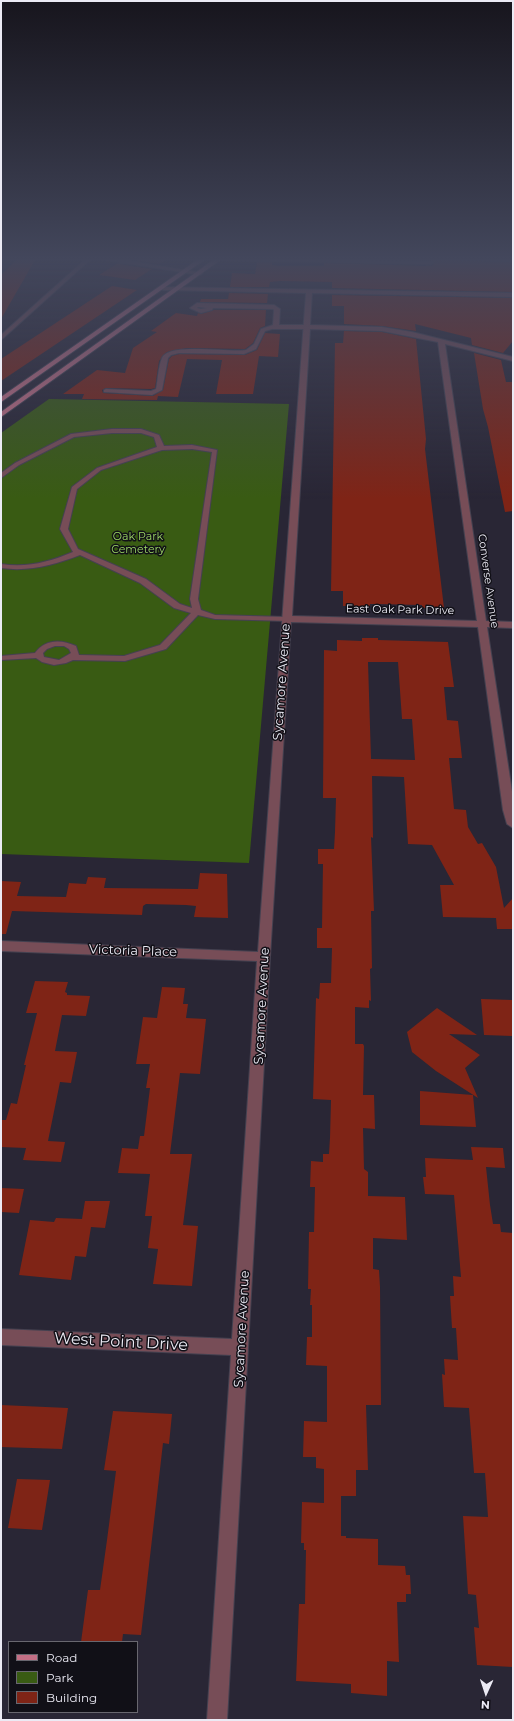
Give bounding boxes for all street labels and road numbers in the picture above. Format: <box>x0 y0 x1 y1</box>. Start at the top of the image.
street label: Converse Avenue <box>475 533 501 629</box>
street label: East Oak Park Drive <box>346 602 454 618</box>
street label: Sycamore Avenue <box>270 623 294 741</box>
street label: Victoria Place <box>89 942 177 960</box>
street label: Sycamore Avenue <box>251 947 273 1065</box>
street label: Sycamore Avenue <box>231 1270 253 1388</box>
street label: West Point Drive <box>54 1329 188 1355</box>

